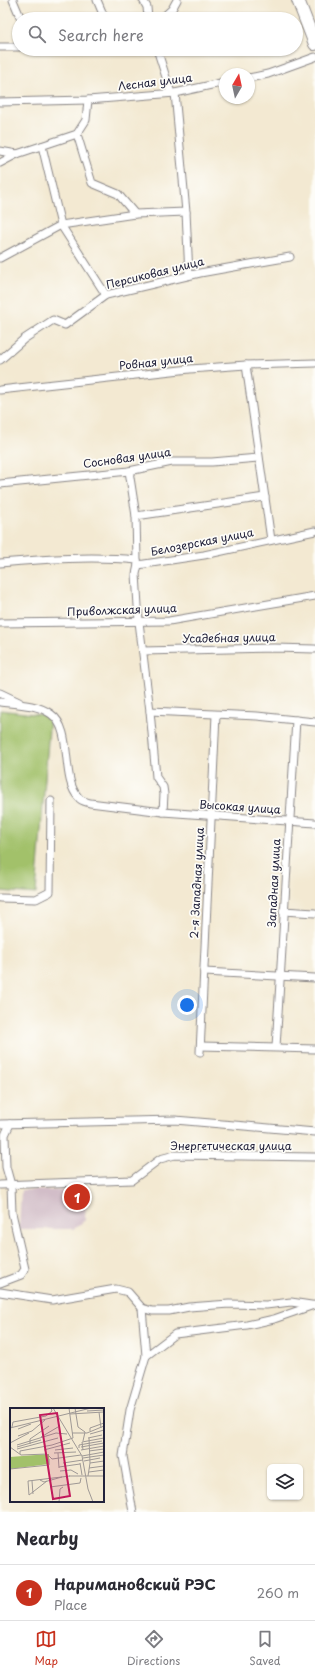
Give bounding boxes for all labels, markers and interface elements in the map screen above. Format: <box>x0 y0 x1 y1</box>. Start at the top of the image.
search box <box>12 12 303 56</box>
icon: search <box>26 23 48 45</box>
text: Search here <box>58 23 144 46</box>
north arrow <box>219 68 255 104</box>
street label: Лесная улица <box>117 69 193 94</box>
street label: Персиковая улица <box>104 252 206 293</box>
street label: Ровная улица <box>118 349 194 374</box>
street label: Сосновая улица <box>82 443 172 472</box>
street label: Белозерская улица <box>149 523 255 560</box>
street label: Приволжская улица <box>67 599 177 620</box>
street label: Усадебная улица <box>182 628 276 647</box>
street label: Высокая улица <box>199 795 281 818</box>
street label: 2-я Западная улица <box>185 827 208 939</box>
street label: Западная улица <box>263 838 284 928</box>
your location <box>177 995 197 1015</box>
street label: Энергетическая улица <box>170 1137 292 1154</box>
pin: 1 <box>64 1182 90 1212</box>
inset map <box>10 1408 104 1502</box>
map controls <box>267 1464 303 1500</box>
button: layers <box>267 1464 303 1500</box>
text: Nearby <box>16 1525 78 1551</box>
text: Наримановский РЭС <box>54 1572 216 1595</box>
text: 1 <box>26 1583 32 1602</box>
text: 260 m <box>257 1583 299 1602</box>
text: Place <box>54 1595 87 1614</box>
tab: Map <box>34 1628 58 1669</box>
tab: Directions <box>127 1628 180 1669</box>
tab: Saved <box>249 1628 281 1669</box>

